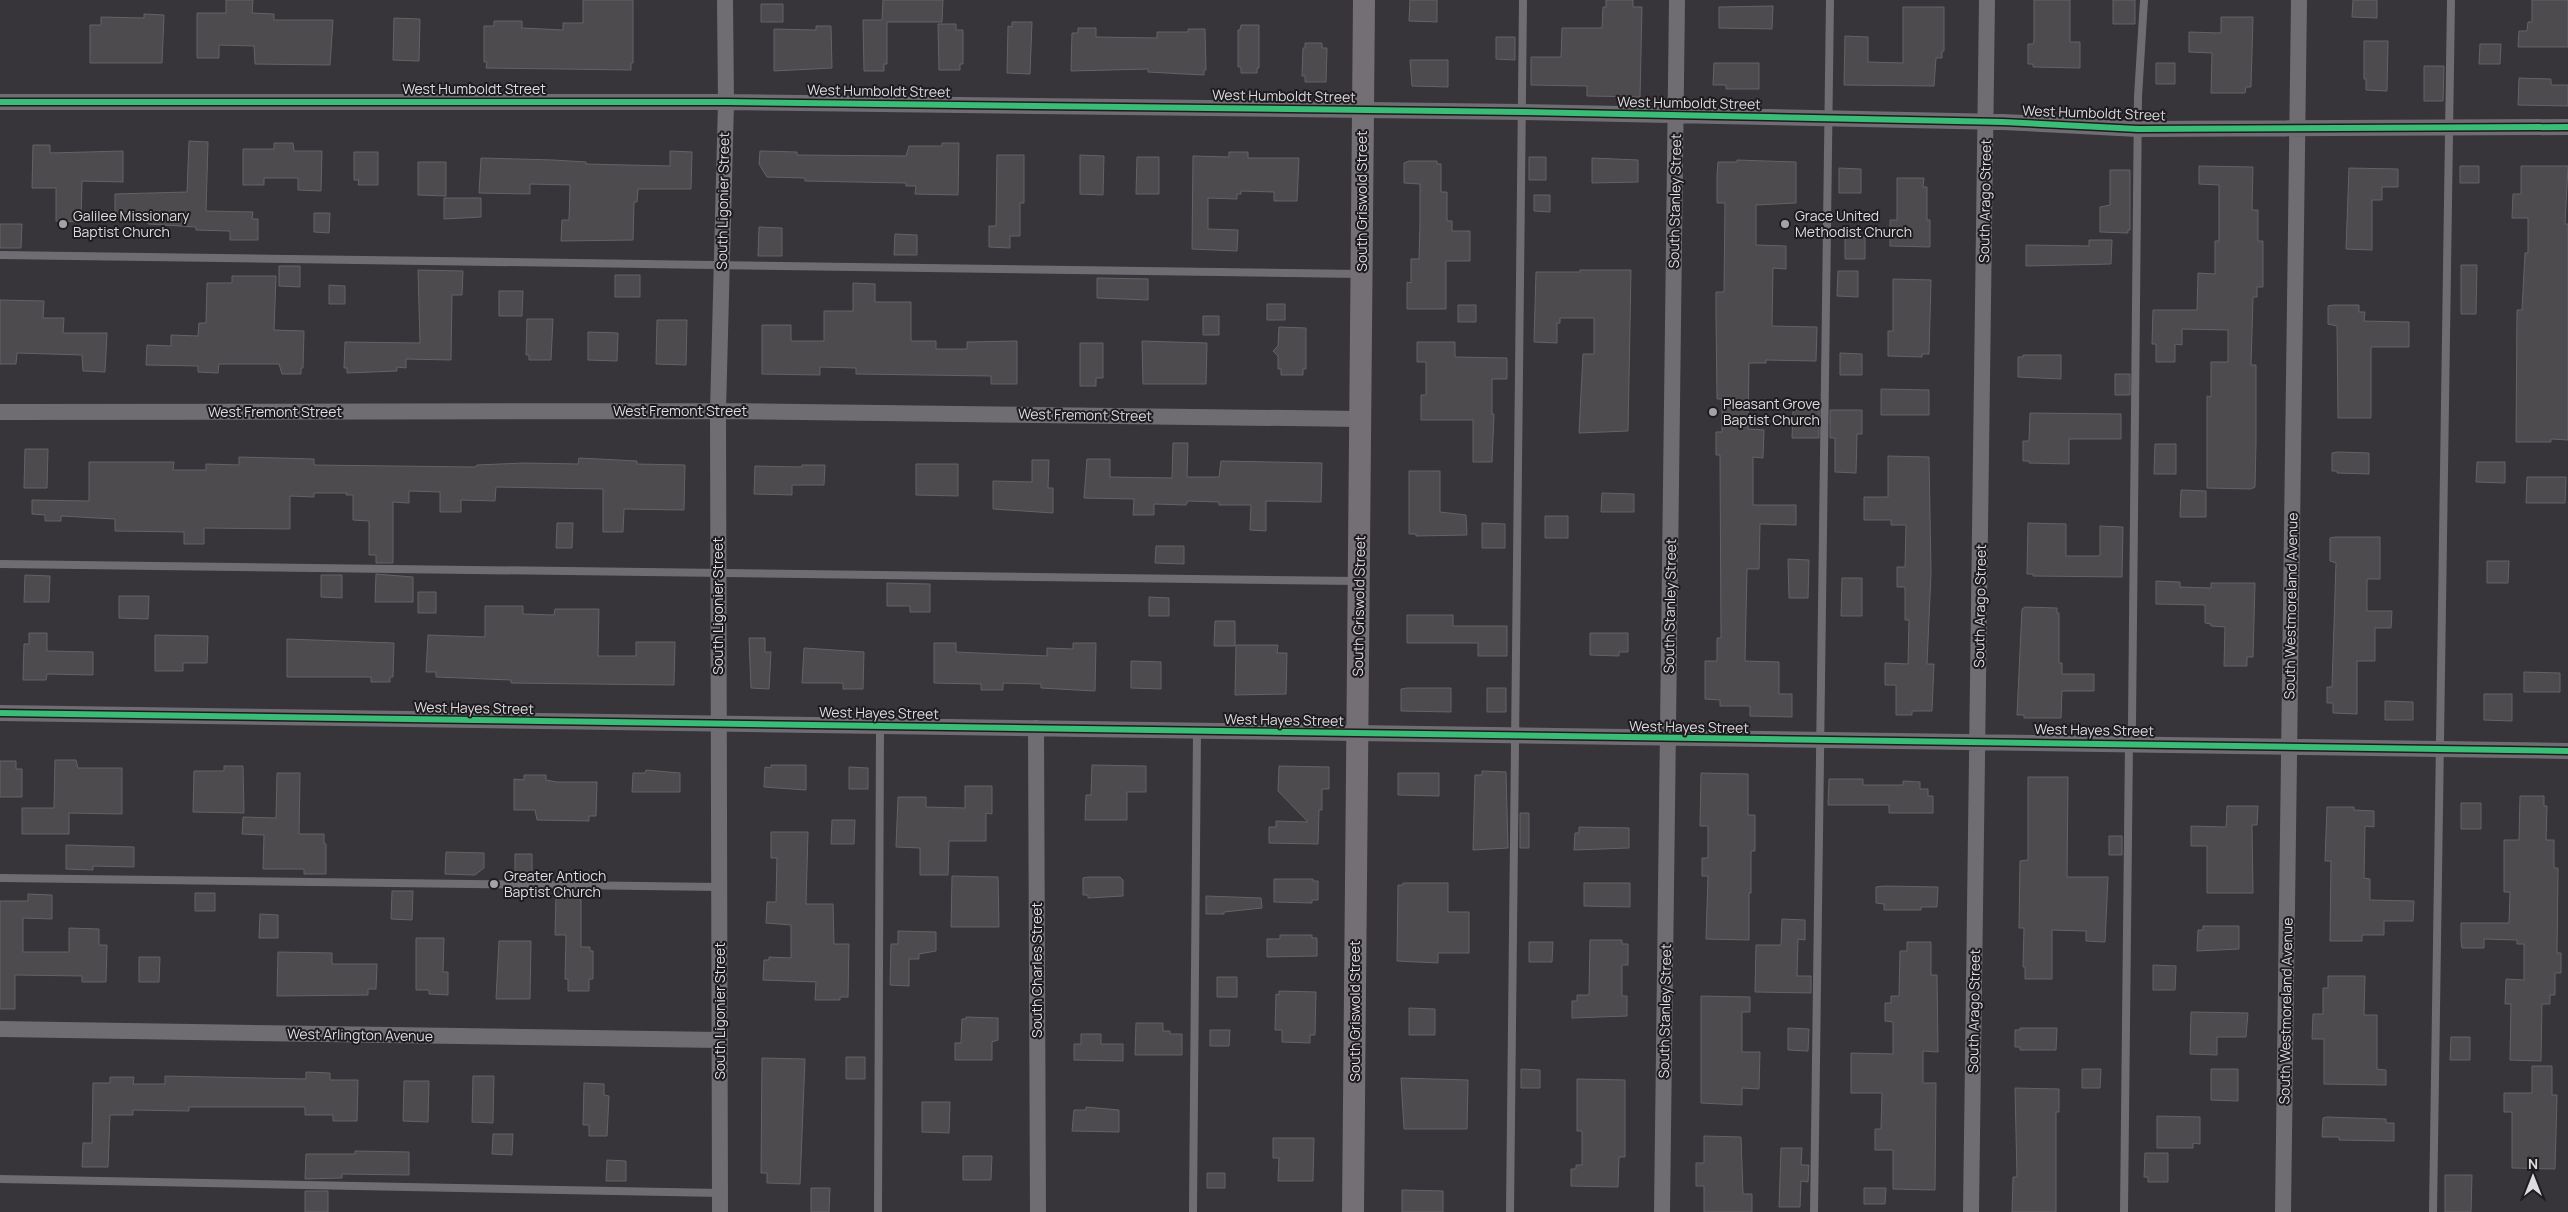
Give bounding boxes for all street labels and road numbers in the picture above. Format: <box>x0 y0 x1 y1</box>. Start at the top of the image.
street label: West Humboldt Street <box>402 79 546 98</box>
street label: West Humboldt Street <box>807 80 951 101</box>
street label: West Humboldt Street <box>1212 85 1356 106</box>
street label: West Humboldt Street <box>1617 92 1761 113</box>
street label: West Humboldt Street <box>2022 100 2167 125</box>
street label: South Griswold Street <box>1352 130 1371 272</box>
street label: South Ligonier Street <box>712 132 733 270</box>
street label: South Stanley Street <box>1664 133 1685 269</box>
street label: South Arago Street <box>1974 139 1995 263</box>
street label: West Fremont Street <box>613 401 747 420</box>
street label: West Fremont Street <box>208 402 342 421</box>
street label: West Fremont Street <box>1018 404 1153 425</box>
street label: South Westmoreland Avenue <box>2279 512 2302 700</box>
street label: South Griswold Street <box>1348 535 1369 677</box>
street label: South Ligonier Street <box>708 537 727 675</box>
street label: South Stanley Street <box>1659 538 1680 674</box>
street label: South Arago Street <box>1969 544 1990 668</box>
street label: West Hayes Street <box>414 697 534 718</box>
street label: West Hayes Street <box>819 702 939 723</box>
street label: West Hayes Street <box>1224 709 1344 730</box>
street label: West Hayes Street <box>1629 716 1749 737</box>
street label: West Hayes Street <box>2034 719 2154 740</box>
street label: South Charles Street <box>1027 902 1046 1038</box>
street label: South Westmoreland Avenue <box>2274 917 2297 1105</box>
street label: South Griswold Street <box>1345 940 1364 1082</box>
street label: South Ligonier Street <box>710 942 729 1080</box>
street label: South Stanley Street <box>1654 943 1675 1079</box>
street label: South Arago Street <box>1963 949 1984 1073</box>
street label: West Arlington Avenue <box>287 1024 433 1045</box>

